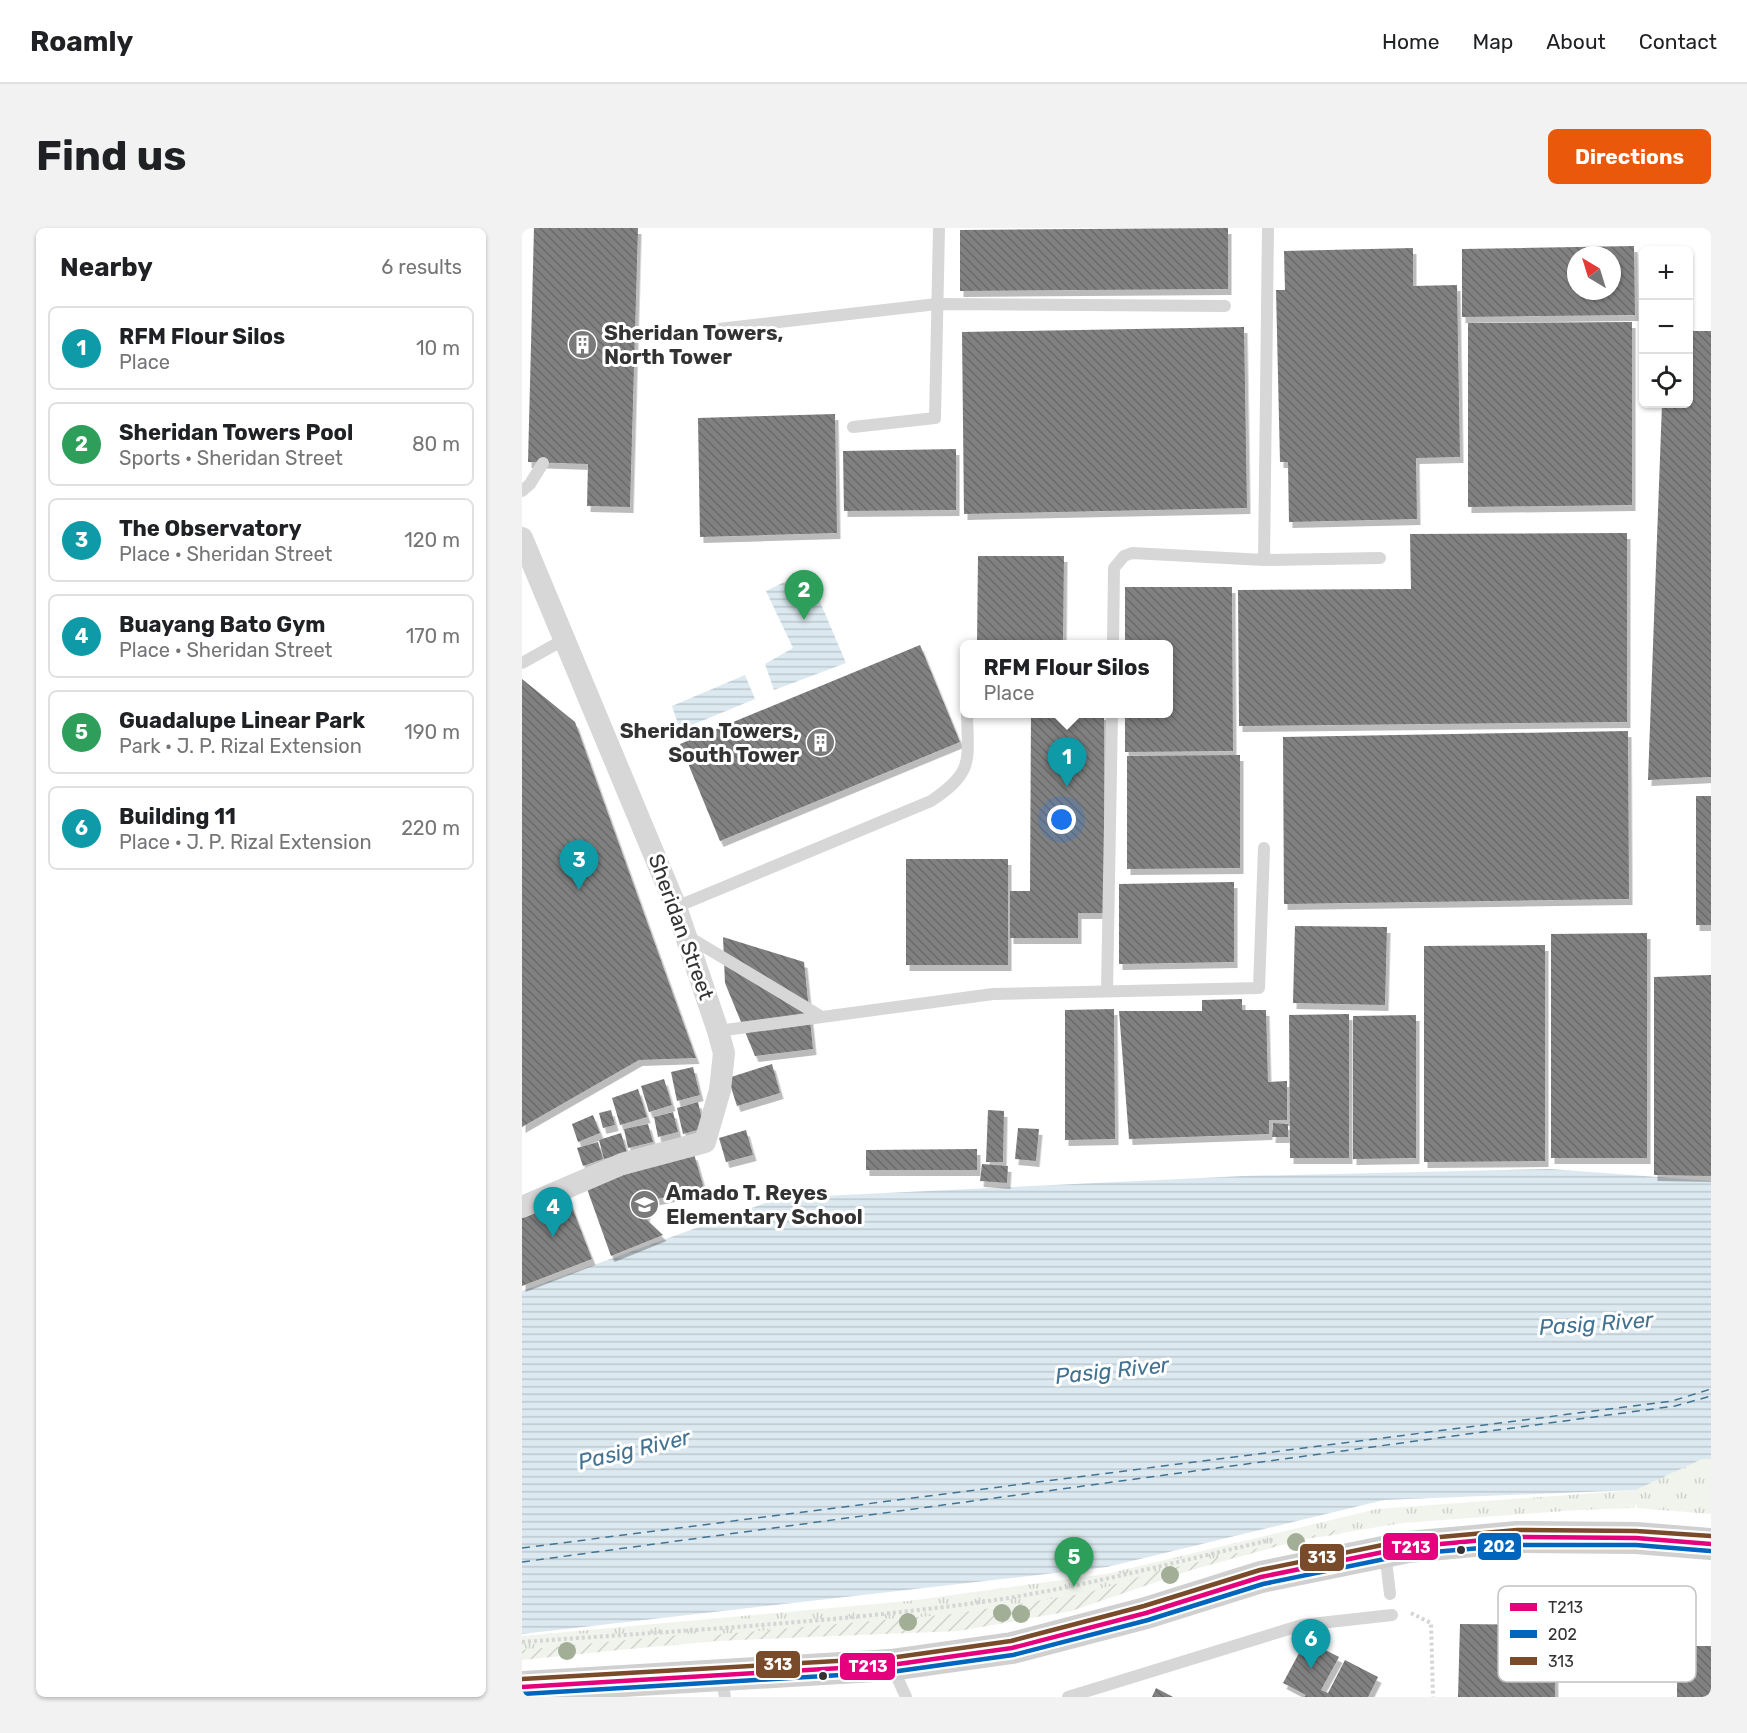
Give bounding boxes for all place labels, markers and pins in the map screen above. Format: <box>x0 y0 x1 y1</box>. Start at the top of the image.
place label: Sheridan Towers, North Tower <box>604 320 783 369</box>
building icon: Sheridan Towers, North Tower <box>567 329 599 361</box>
pin: 2 <box>784 570 824 620</box>
place label: Sheridan Towers, South Tower <box>620 718 799 767</box>
building icon: Sheridan Towers, South Tower <box>804 727 836 759</box>
pin: 1 <box>1048 738 1086 787</box>
pin: 3 <box>560 840 598 890</box>
place label: Amado T. Reyes Elementary School <box>666 1180 863 1229</box>
pin: 4 <box>534 1188 573 1237</box>
school or university icon: Amado T. Reyes Elementary School <box>629 1189 661 1221</box>
pin: 5 <box>1054 1538 1094 1587</box>
unlabelled marker <box>1455 1544 1467 1556</box>
pin: 6 <box>1292 1620 1330 1669</box>
unlabelled marker <box>817 1670 829 1682</box>

